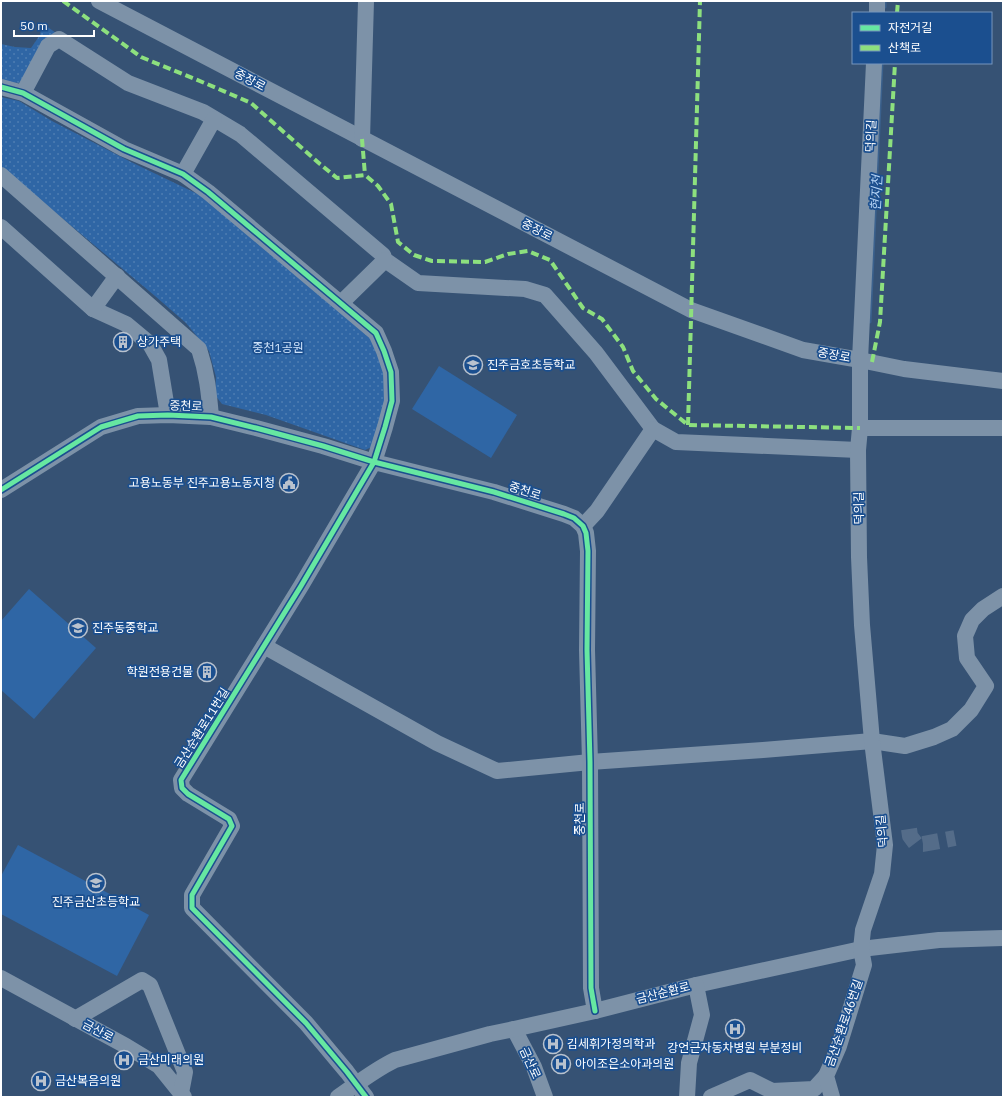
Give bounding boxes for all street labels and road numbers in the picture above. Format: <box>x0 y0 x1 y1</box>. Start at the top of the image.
street label: 중장로 <box>232 65 268 94</box>
street label: 덕의길 <box>862 119 879 153</box>
street label: 중장로 <box>519 215 555 244</box>
street label: 중장로 <box>816 344 852 365</box>
street label: 중천로 <box>169 397 203 414</box>
street label: 중천로 <box>507 478 543 503</box>
street label: 덕의길 <box>851 491 866 525</box>
street label: 금산순환로11번길 <box>171 685 232 771</box>
street label: 중천로 <box>572 802 587 836</box>
street label: 덕의길 <box>873 814 890 848</box>
street label: 금산순환로46번길 <box>822 977 866 1069</box>
street label: 금산순환로 <box>634 979 691 1006</box>
street label: 금산로 <box>80 1016 116 1045</box>
street label: 금산로 <box>517 1045 544 1081</box>

